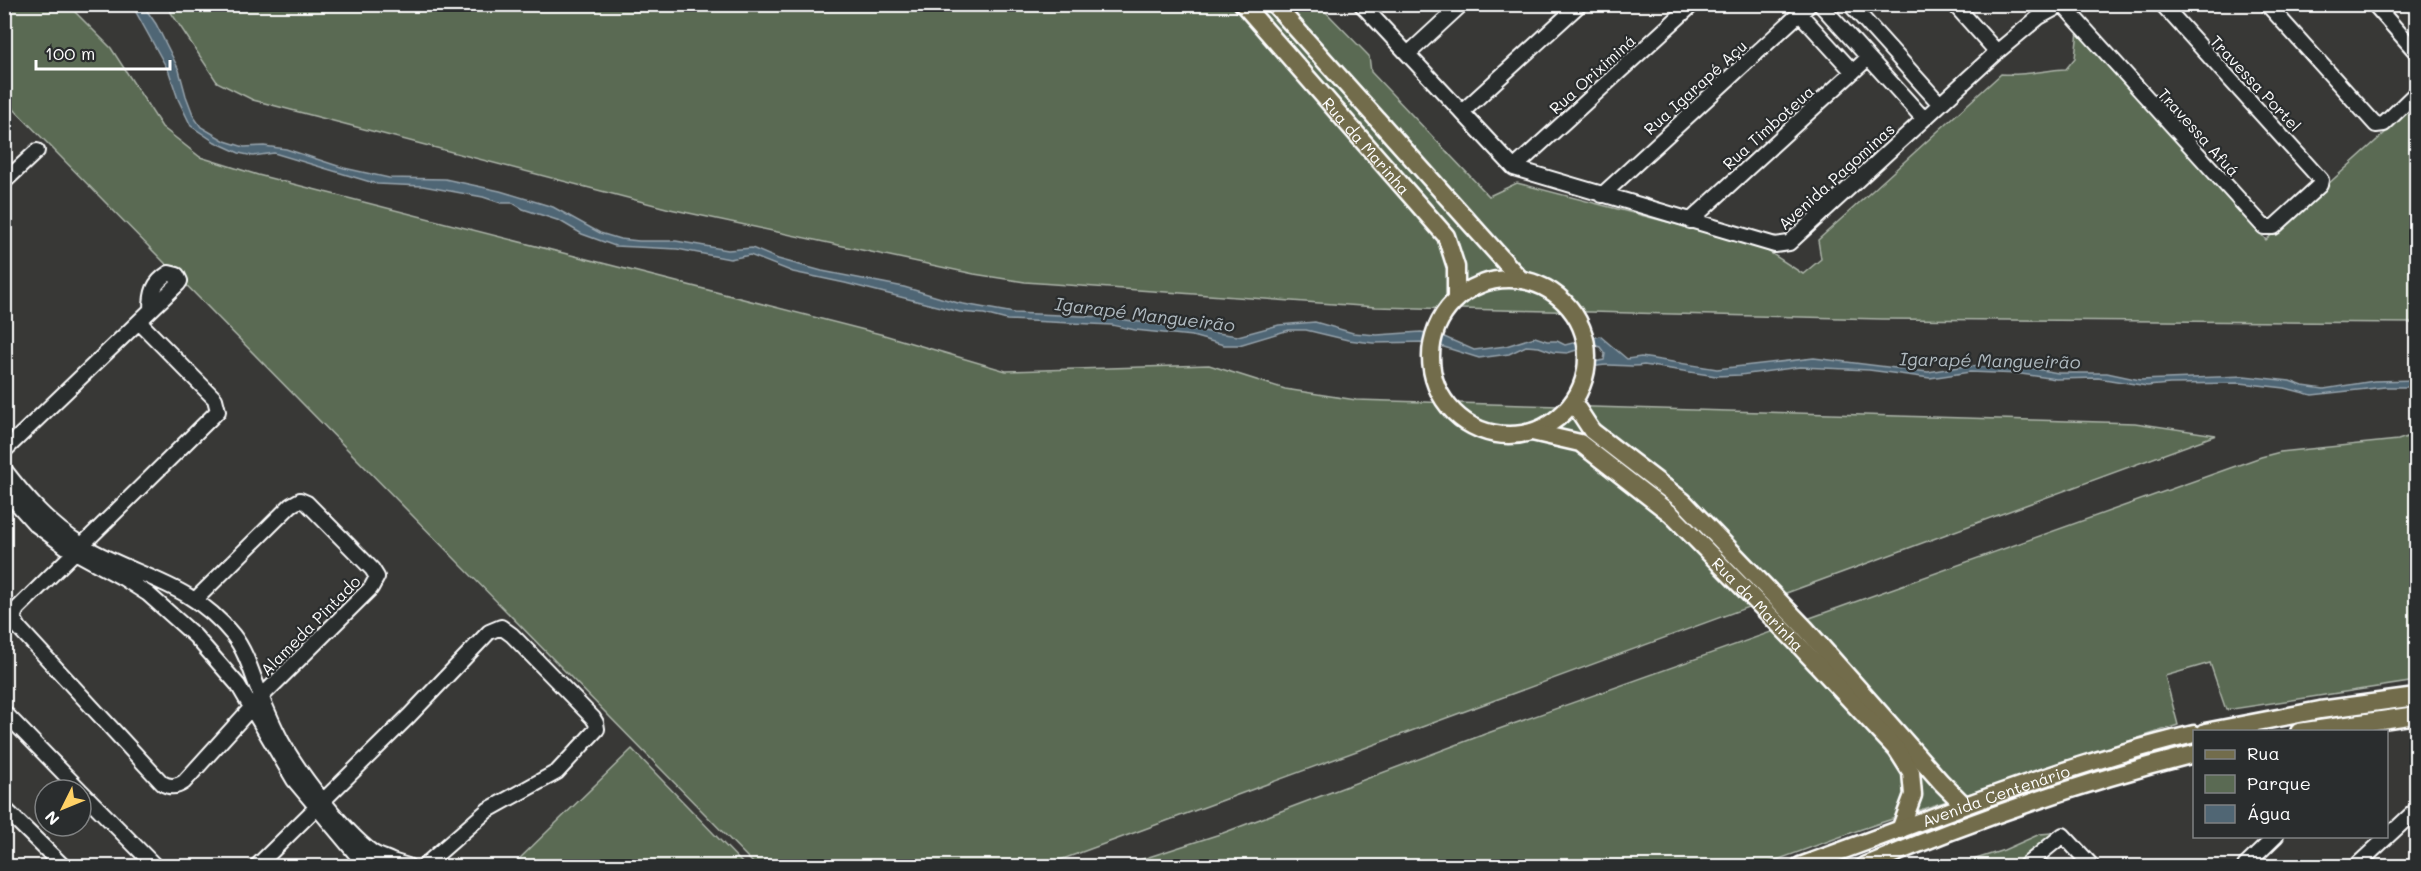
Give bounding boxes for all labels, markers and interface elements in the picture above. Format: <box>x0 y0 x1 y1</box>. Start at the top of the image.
street label: Rua Oriximiná <box>1544 30 1640 118</box>
street label: Travessa Portel <box>2206 30 2306 136</box>
scale bar <box>36 33 170 71</box>
street label: Rua Igarapé Açu <box>1639 35 1751 139</box>
text: 100 m <box>45 41 95 65</box>
street label: Rua Timboteua <box>1718 80 1818 174</box>
street label: Travessa Afuá <box>2154 83 2244 181</box>
street label: Rua da Marinha <box>1318 92 1415 199</box>
street label: Avenida Pagominas <box>1773 118 1899 234</box>
water label: Igarapé Mangueirão <box>1054 291 1237 337</box>
water label: Igarapé Mangueirão <box>1899 346 2081 374</box>
street label: Rua da Marinha <box>1708 552 1809 655</box>
street label: Alameda Pintado <box>256 571 364 679</box>
legend <box>2193 730 2388 838</box>
text: Rua <box>2247 741 2280 765</box>
street label: Avenida Centenário <box>1919 759 2072 831</box>
text: Parque <box>2247 771 2311 795</box>
north arrow <box>33 778 93 838</box>
text: Água <box>2247 801 2291 825</box>
text: N <box>40 807 63 830</box>

